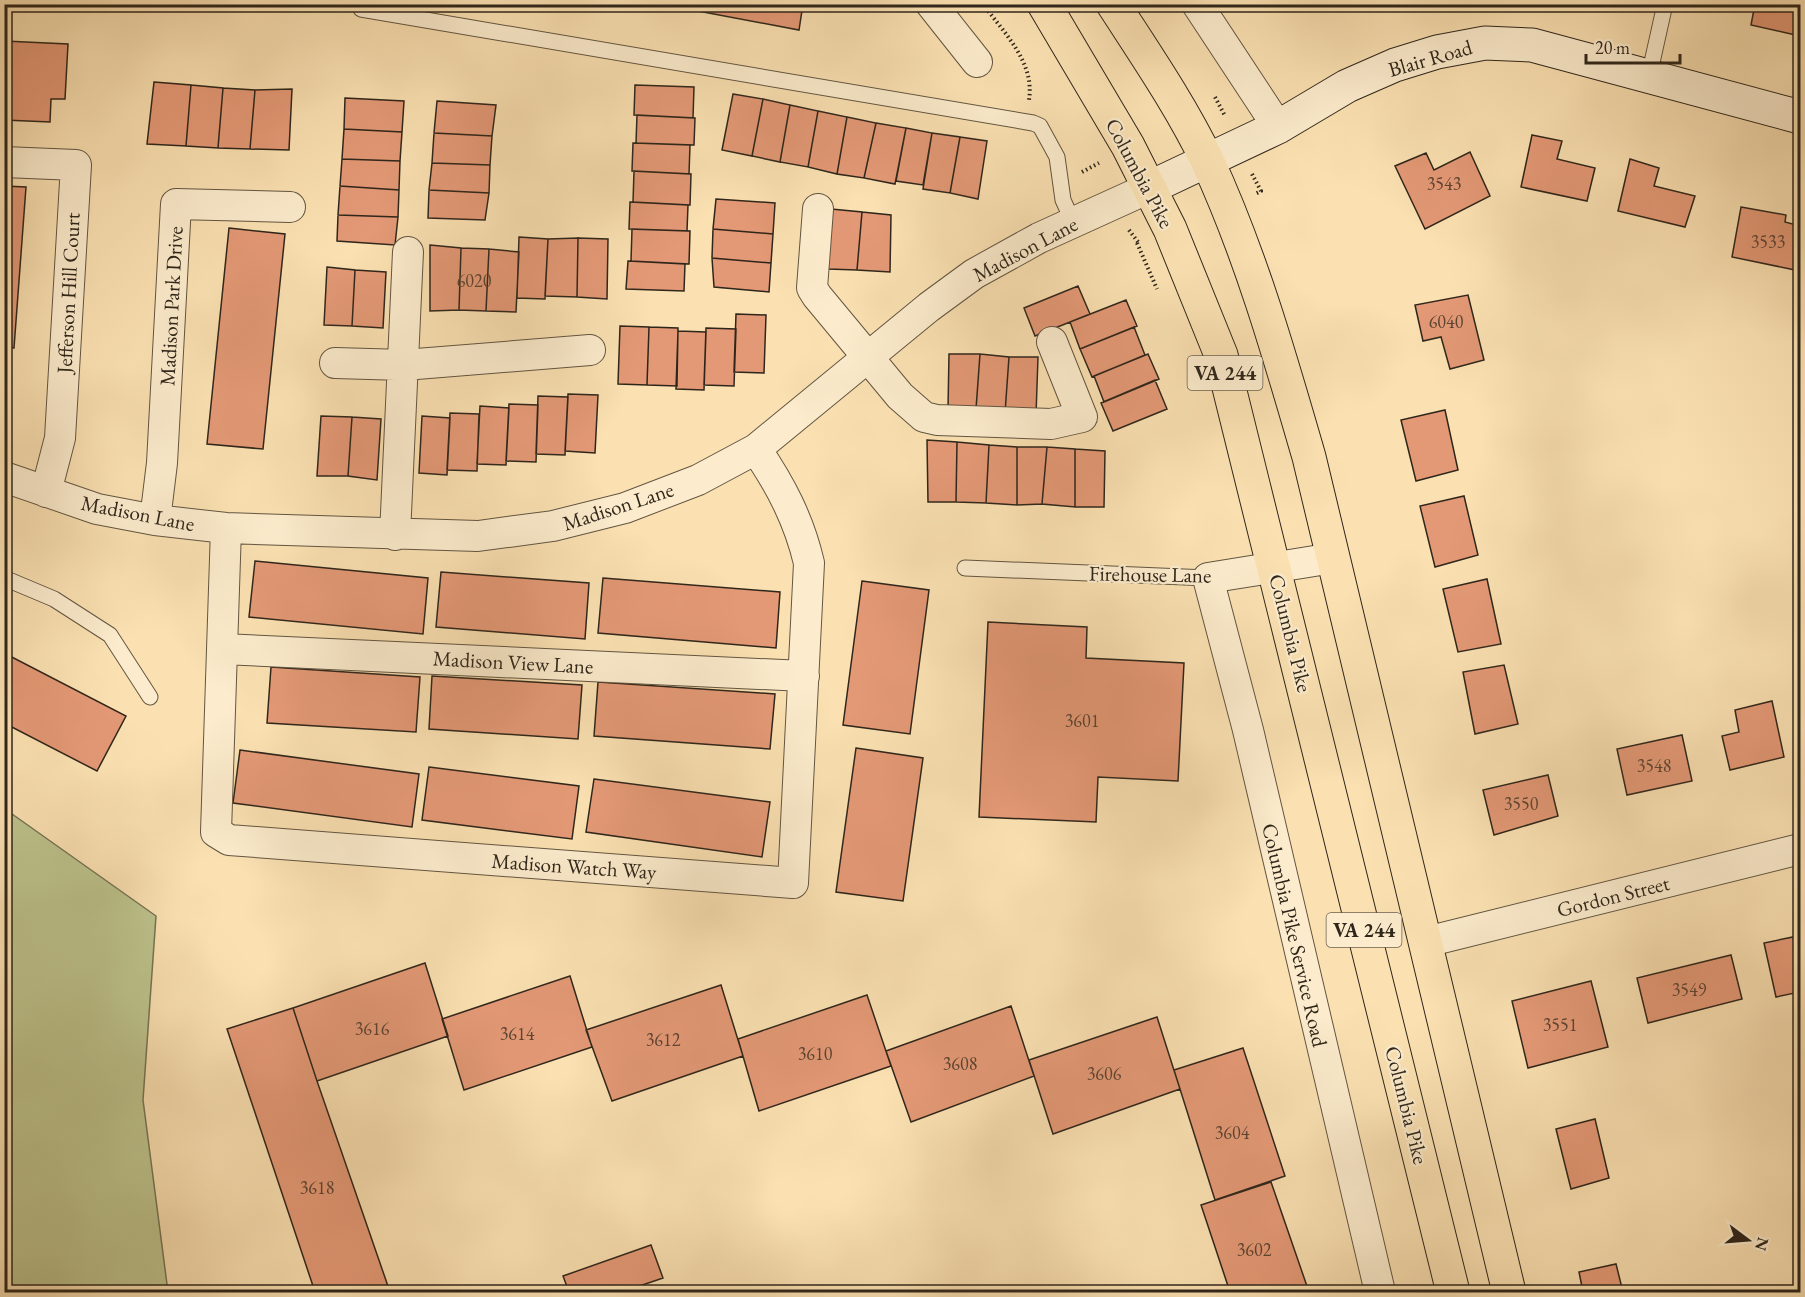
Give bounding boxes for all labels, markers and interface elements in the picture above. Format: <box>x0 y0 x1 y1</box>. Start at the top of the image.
scale bar <box>1586 27 1680 65</box>
street label: Blair Road <box>1385 33 1475 83</box>
text: 20 m <box>1595 36 1630 59</box>
street label: Columbia Pike <box>1100 113 1180 233</box>
house number: 3543 <box>1427 172 1461 195</box>
street label: Madison Lane <box>968 210 1082 288</box>
street label: Jefferson Hill Court <box>50 212 86 376</box>
street label: Madison Park Drive <box>153 225 189 387</box>
house number: 3533 <box>1751 230 1785 253</box>
house number: 6020 <box>457 269 492 292</box>
house number: 6040 <box>1429 310 1464 333</box>
road number: VA 244 <box>1188 356 1262 390</box>
street label: Madison Lane <box>559 475 677 537</box>
street label: Madison Lane <box>79 489 197 537</box>
street label: Firehouse Lane <box>1089 559 1211 589</box>
street label: Columbia Pike <box>1263 571 1319 695</box>
street label: Madison View Lane <box>432 644 594 680</box>
house number: 3601 <box>1065 709 1099 732</box>
house number: 3548 <box>1637 754 1671 777</box>
house number: 3550 <box>1504 792 1539 815</box>
street label: Columbia Pike Service Road <box>1256 821 1334 1050</box>
street label: Madison Watch Way <box>491 847 658 885</box>
street label: Gordon Street <box>1554 869 1673 923</box>
road number: VA 244 <box>1326 913 1402 947</box>
house number: 3549 <box>1672 978 1707 1001</box>
house number: 3551 <box>1543 1013 1577 1036</box>
house number: 3616 <box>355 1017 390 1040</box>
house number: 3614 <box>500 1022 535 1045</box>
house number: 3612 <box>646 1028 681 1051</box>
house number: 3610 <box>798 1042 833 1065</box>
street label: Columbia Pike <box>1379 1043 1435 1167</box>
house number: 3608 <box>943 1052 977 1075</box>
house number: 3606 <box>1087 1062 1122 1085</box>
house number: 3604 <box>1215 1121 1250 1144</box>
house number: 3618 <box>300 1176 334 1199</box>
north arrow <box>1718 1210 1778 1270</box>
text: N <box>1750 1235 1774 1253</box>
house number: 3602 <box>1237 1238 1272 1261</box>

